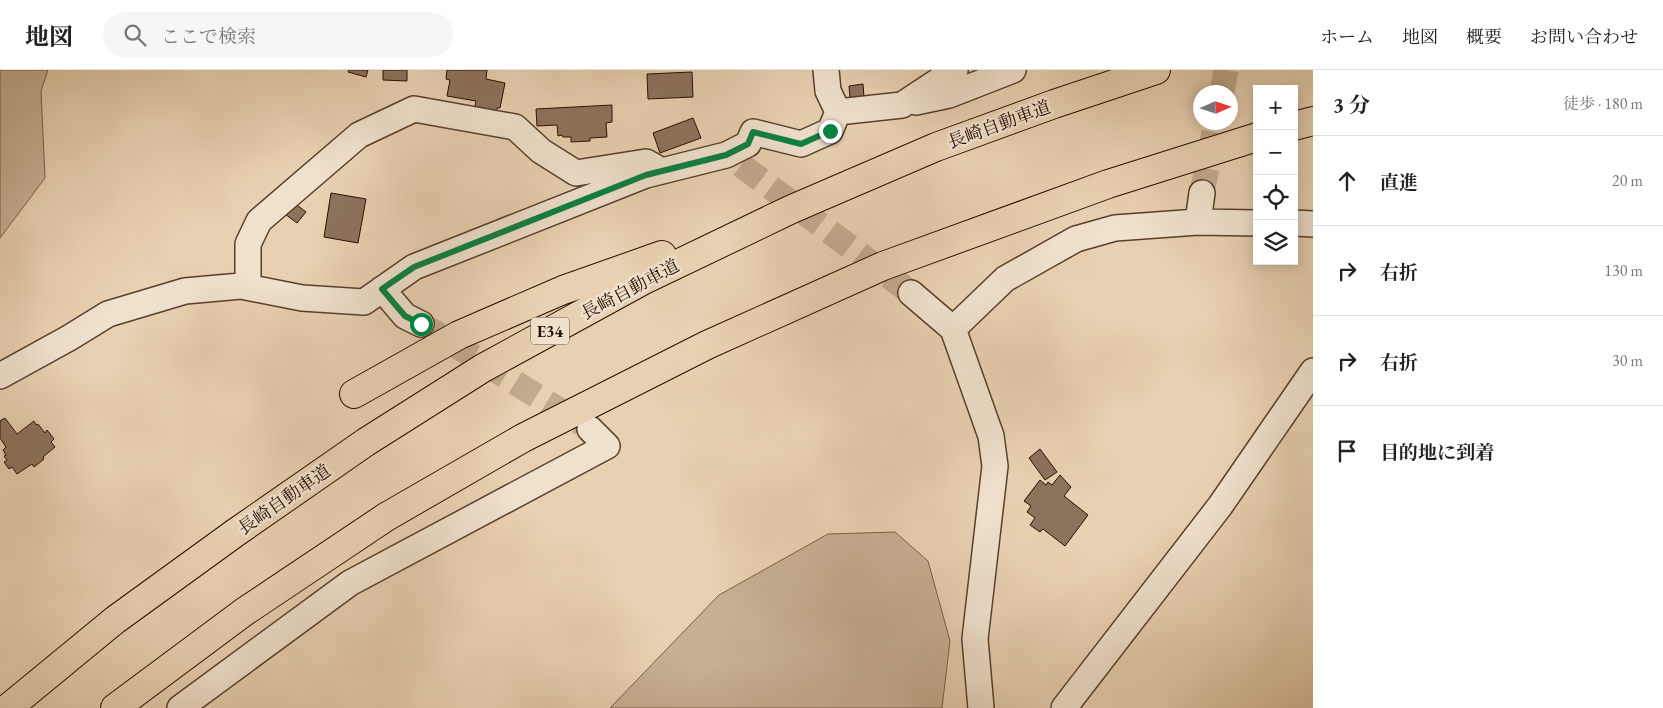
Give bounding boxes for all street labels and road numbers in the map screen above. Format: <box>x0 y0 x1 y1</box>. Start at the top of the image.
street label: 長崎自動車道 <box>944 95 1054 153</box>
street label: 長崎自動車道 <box>577 253 683 325</box>
road number: E34 <box>531 318 569 344</box>
street label: 長崎自動車道 <box>233 459 335 539</box>

